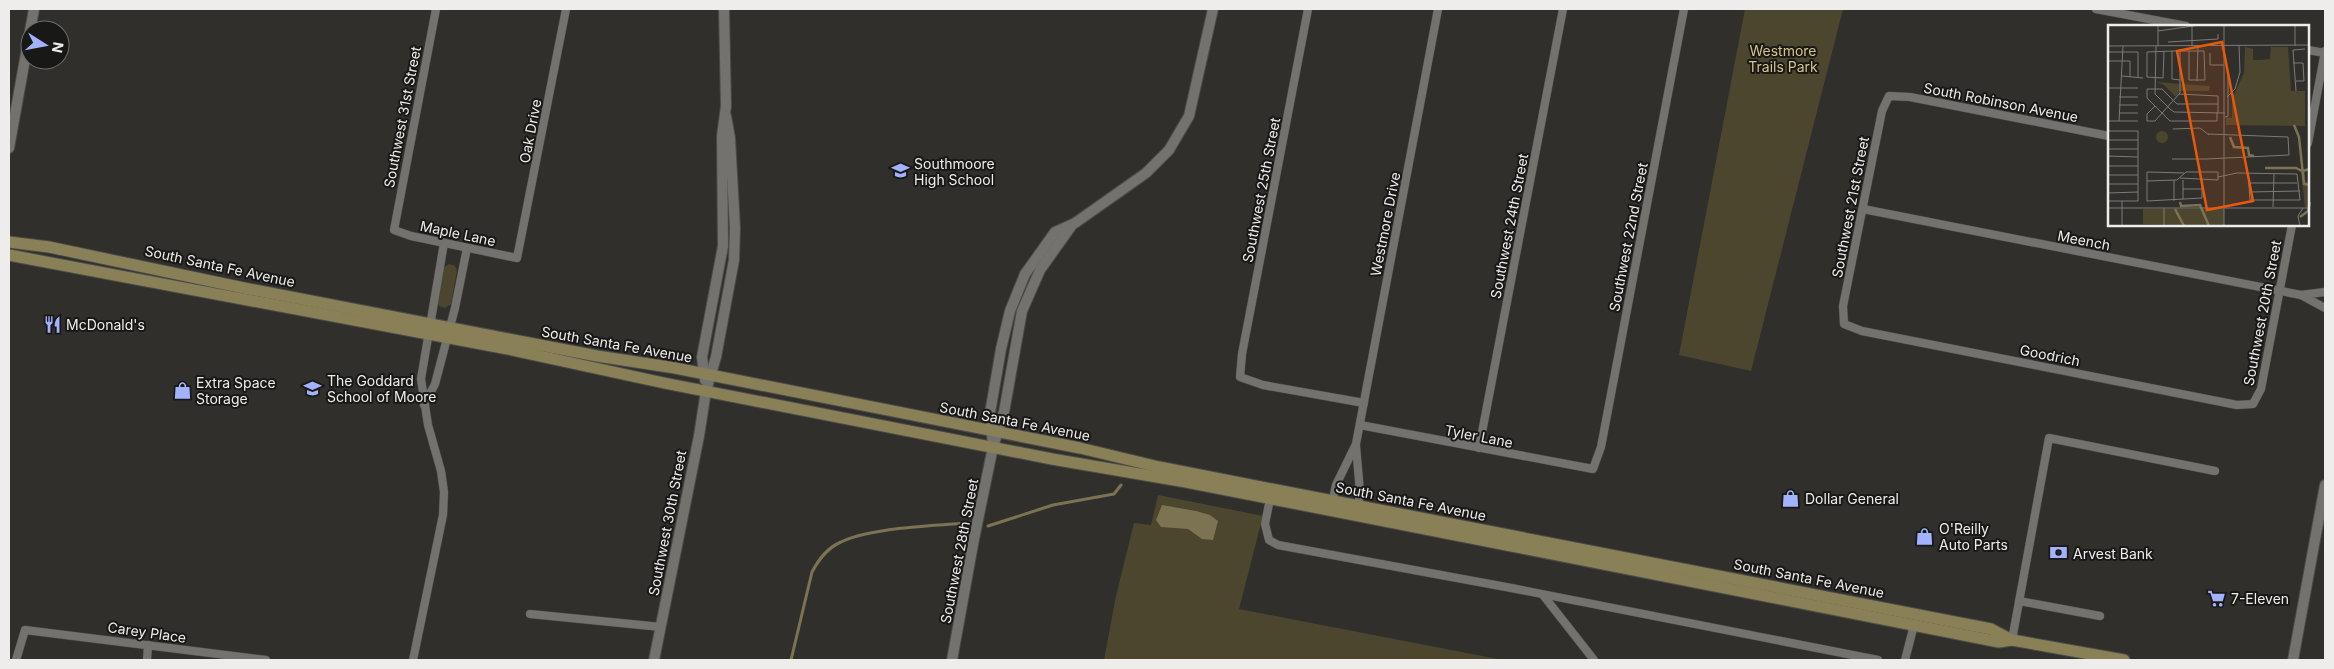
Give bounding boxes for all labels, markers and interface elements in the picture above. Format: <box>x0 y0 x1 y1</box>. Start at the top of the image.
north arrow <box>20 20 70 70</box>
inset map <box>2108 25 2309 226</box>
text: N <box>49 41 68 54</box>
park label: Westmore Trails Park <box>1748 42 1818 75</box>
street label: Southwest 31st Street <box>380 45 424 189</box>
street label: South Robinson Avenue <box>1922 79 2080 125</box>
street label: Oak Drive <box>515 98 545 164</box>
street label: Southwest 25th Street <box>1239 116 1283 264</box>
street label: Southwest 21st Street <box>1828 135 1872 279</box>
street label: Southwest 24th Street <box>1487 152 1531 300</box>
place label: Southmoore High School <box>914 155 995 188</box>
school or university icon: Southmoore High School <box>890 161 910 181</box>
street label: Southwest 22nd Street <box>1605 161 1651 313</box>
street label: Westmore Drive <box>1367 170 1403 278</box>
street label: Maple Lane <box>419 217 497 249</box>
street label: Meench <box>2056 227 2112 253</box>
street label: Southwest 20th Street <box>2240 238 2285 387</box>
street label: South Santa Fe Avenue <box>143 242 297 290</box>
restaurant icon: McDonald's <box>42 314 62 334</box>
place label: McDonald's <box>66 316 145 333</box>
street label: South Santa Fe Avenue <box>540 322 694 366</box>
street label: Goodrich <box>2018 341 2082 369</box>
place label: The Goddard School of Moore <box>327 372 437 405</box>
place label: Extra Space Storage <box>196 374 276 407</box>
school or university icon: The Goddard School of Moore <box>303 378 323 398</box>
shop icon: Extra Space Storage <box>172 380 192 400</box>
street label: South Santa Fe Avenue <box>938 398 1092 444</box>
street label: Tyler Lane <box>1443 421 1515 451</box>
street label: Southwest 30th Street <box>645 448 690 597</box>
street label: Southwest 28th Street <box>937 477 981 625</box>
street label: South Santa Fe Avenue <box>1334 478 1488 524</box>
shop icon: Dollar General <box>1781 488 1801 508</box>
place label: Dollar General <box>1805 490 1899 507</box>
place label: O'Reilly Auto Parts <box>1939 520 2008 553</box>
shop icon: O'Reilly Auto Parts <box>1915 526 1935 546</box>
bank icon: Arvest Bank <box>2049 543 2069 563</box>
place label: Arvest Bank <box>2073 545 2153 562</box>
street label: South Santa Fe Avenue <box>1732 555 1886 601</box>
supermarket icon: 7-Eleven <box>2207 588 2227 608</box>
place label: 7-Eleven <box>2231 590 2289 607</box>
street label: Carey Place <box>107 618 187 646</box>

